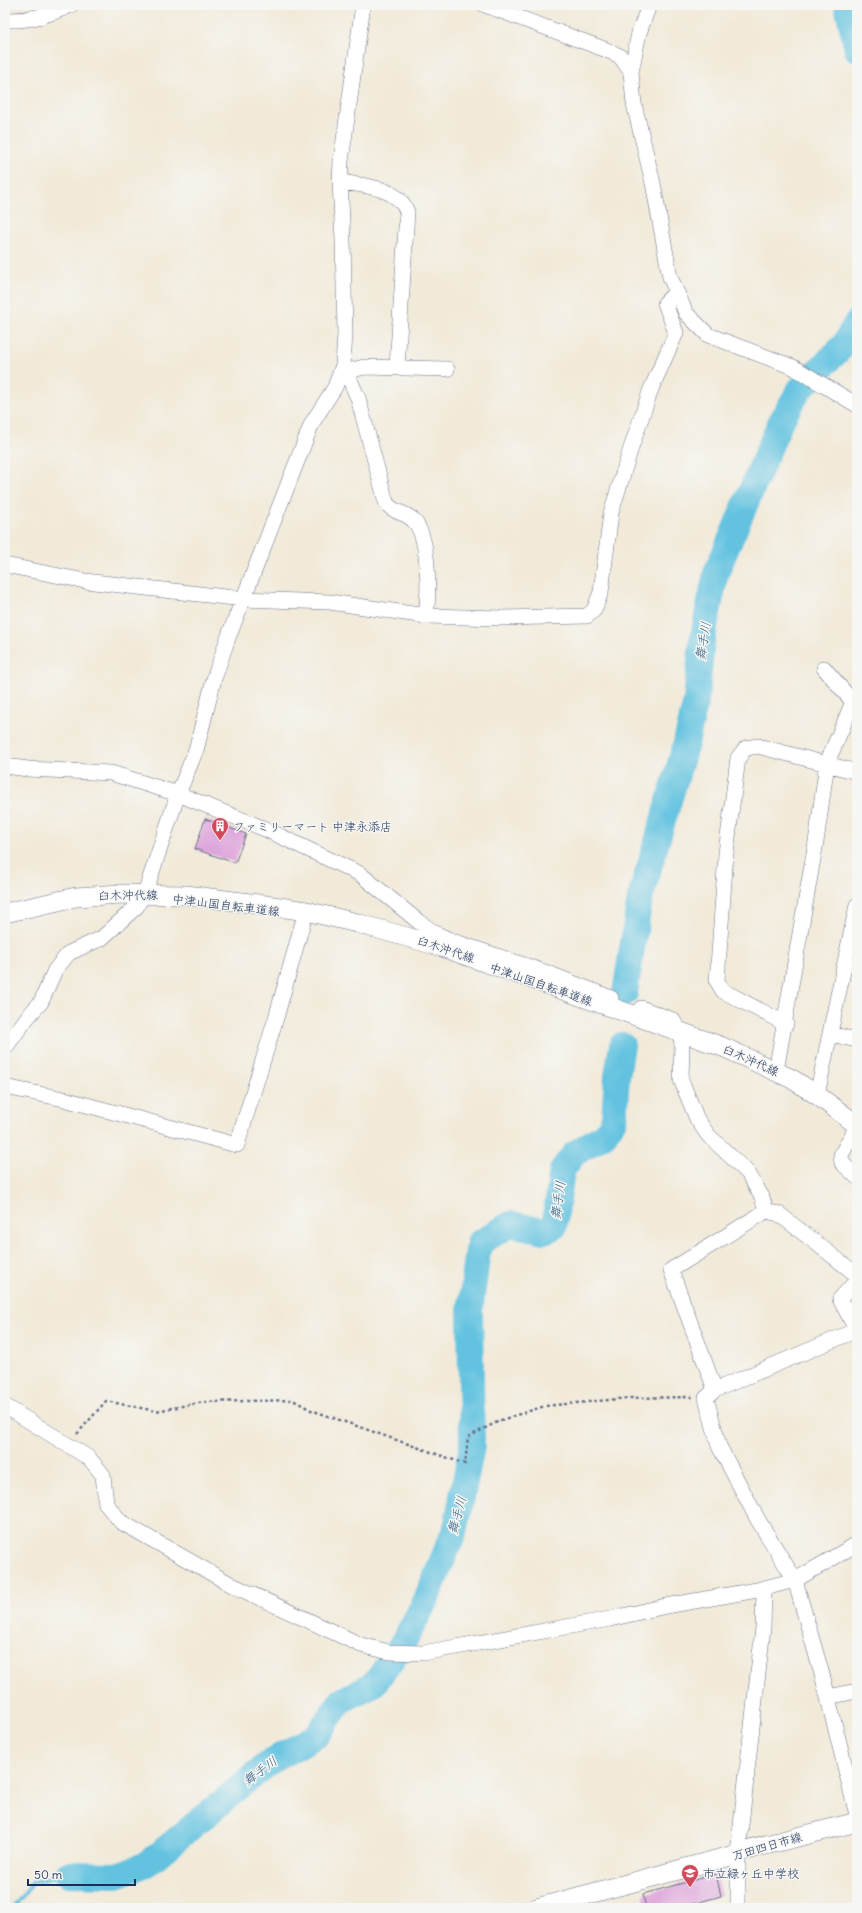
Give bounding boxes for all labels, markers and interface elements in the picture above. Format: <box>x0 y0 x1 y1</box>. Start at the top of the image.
water label: 舞手川 <box>692 620 714 662</box>
building icon: ファミリーマート 中津永添店 <box>210 816 230 841</box>
place label: ファミリーマート 中津永添店 <box>233 819 392 834</box>
street label: 臼木沖代線 <box>98 887 158 903</box>
street label: 中津山国自転車道線 <box>171 891 281 919</box>
street label: 臼木沖代線 <box>415 932 477 966</box>
street label: 中津山国自転車道線 <box>487 959 595 1009</box>
street label: 臼木沖代線 <box>721 1041 781 1079</box>
water label: 舞手川 <box>547 1179 569 1221</box>
water label: 舞手川 <box>444 1494 470 1536</box>
water label: 舞手川 <box>239 1752 281 1790</box>
street label: 万田四日市線 <box>730 1829 804 1863</box>
scale bar <box>28 1861 135 1887</box>
school or university icon: 市立緑ヶ丘中学校 <box>680 1863 700 1888</box>
place label: 市立緑ヶ丘中学校 <box>703 1866 799 1881</box>
text: 50 m <box>34 1867 63 1882</box>

